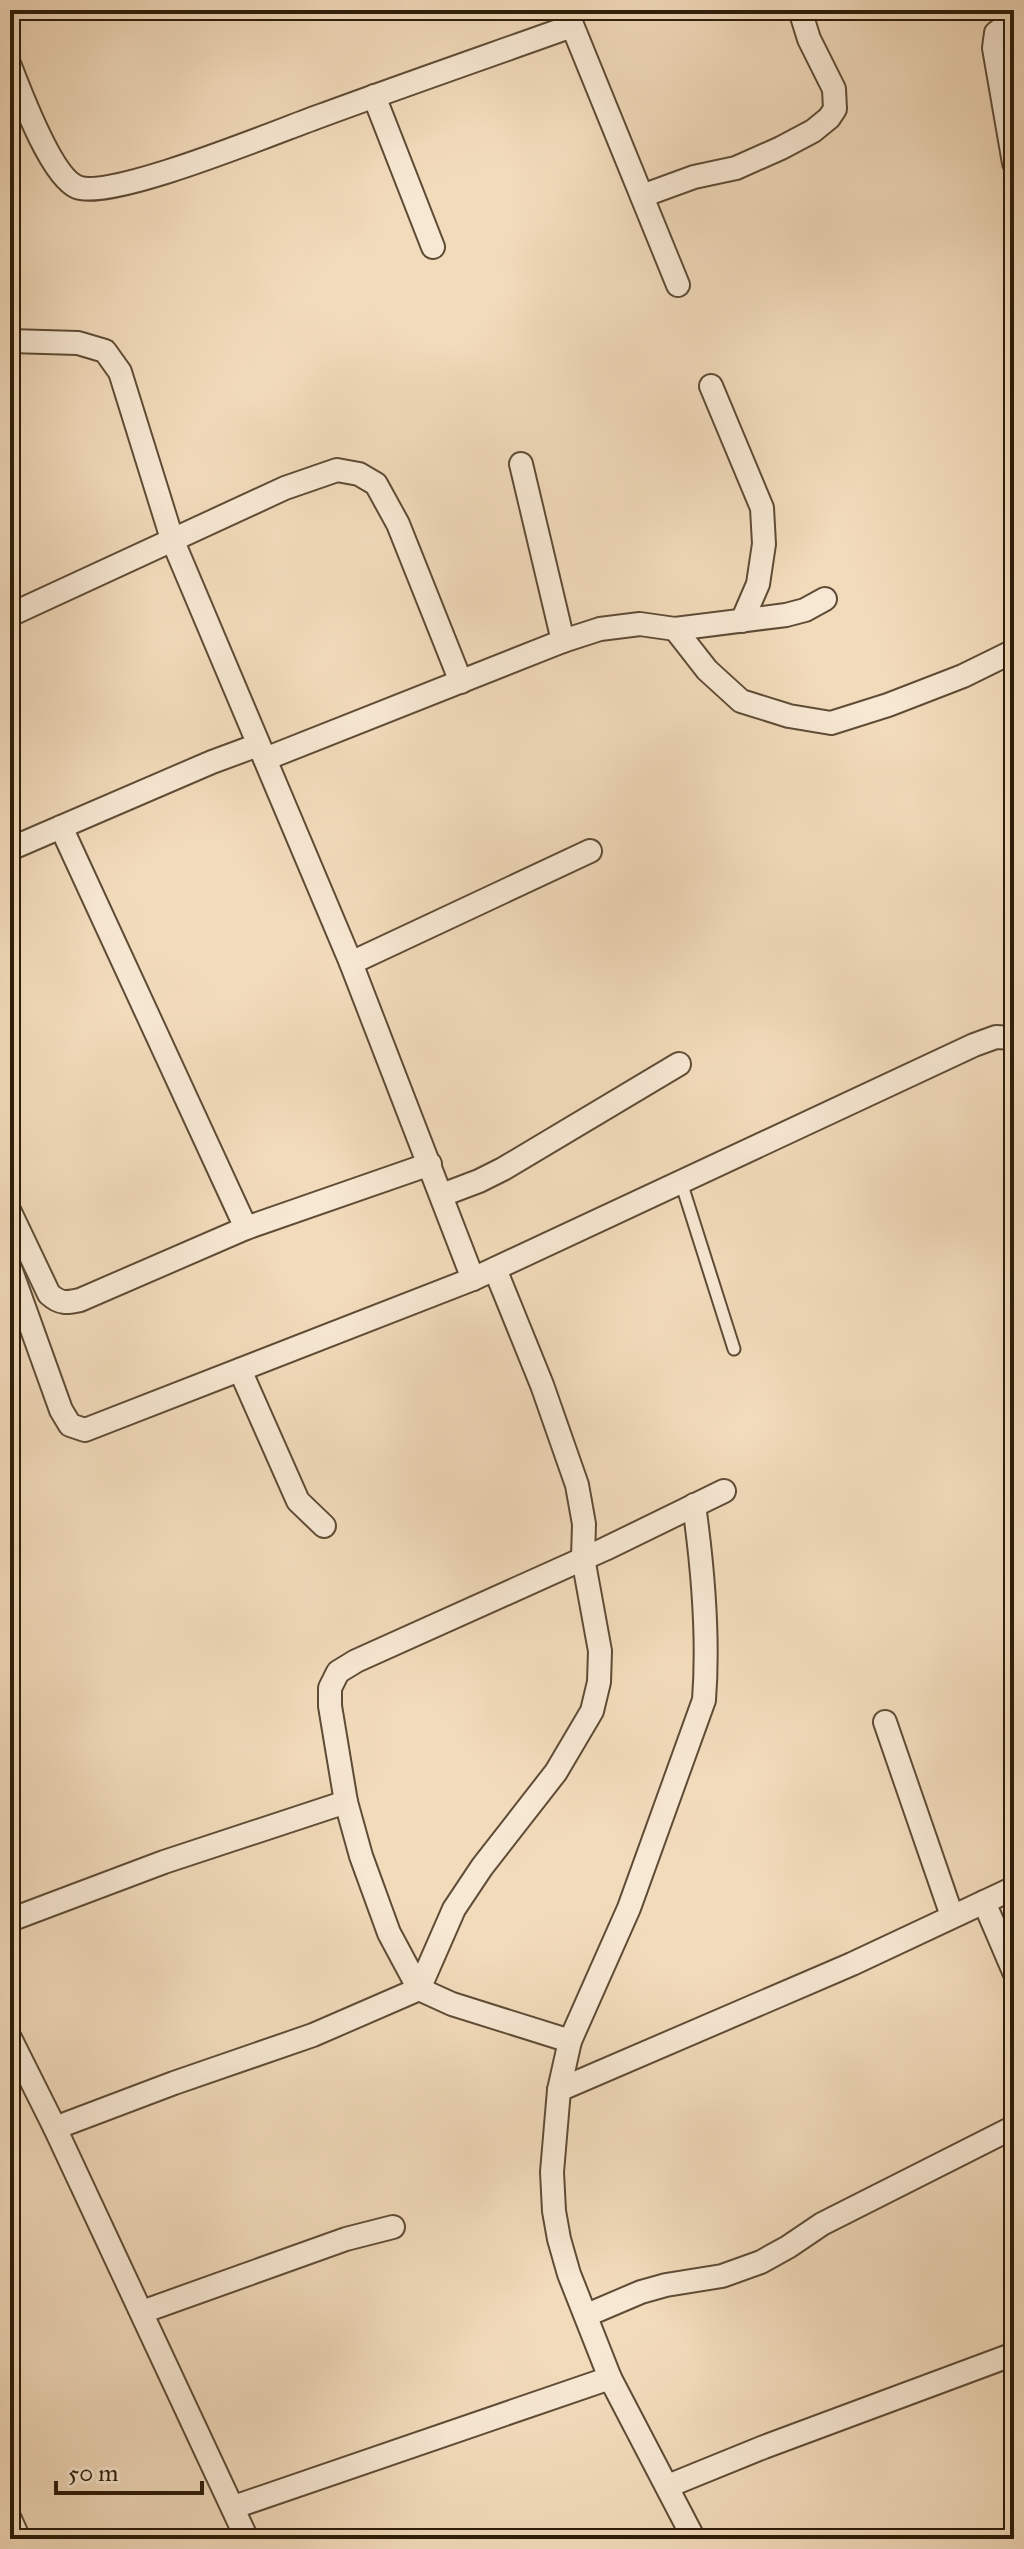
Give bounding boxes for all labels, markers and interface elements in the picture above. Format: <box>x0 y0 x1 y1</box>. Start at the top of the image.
scale bar <box>56 2445 202 2495</box>
text: 50 m <box>68 2458 118 2488</box>

